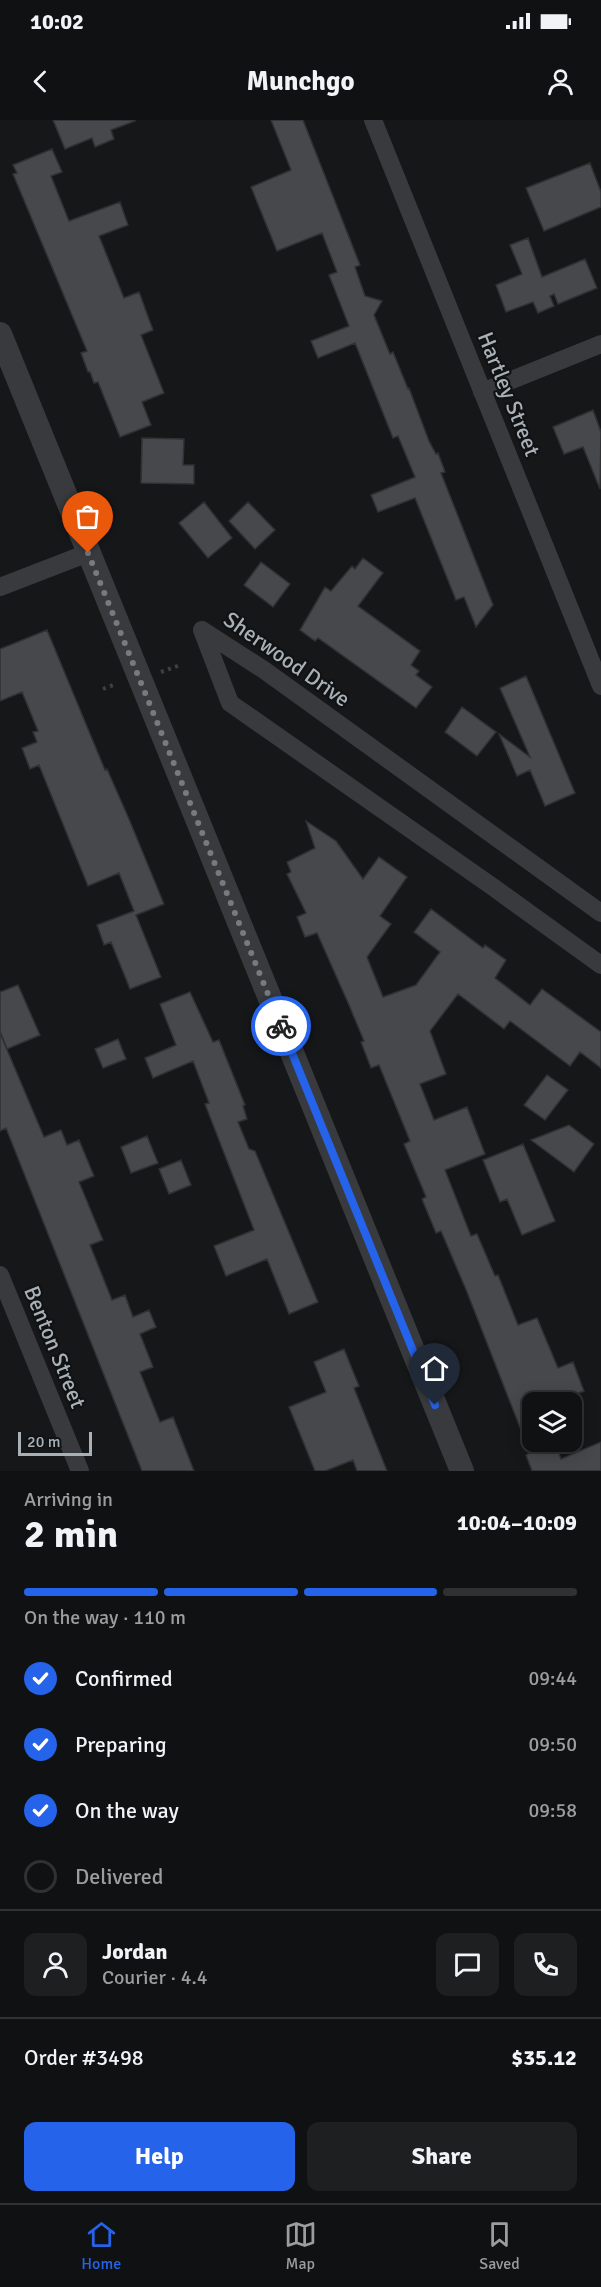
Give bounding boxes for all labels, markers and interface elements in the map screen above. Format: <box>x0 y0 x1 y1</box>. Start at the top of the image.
text: 10:02 <box>30 8 84 35</box>
icon: back <box>24 65 57 98</box>
text: Munchgo <box>246 65 355 98</box>
icon: person <box>544 65 577 98</box>
street label: Hartley Street <box>472 328 546 460</box>
pin <box>62 491 113 553</box>
icon: bag <box>71 500 104 533</box>
street label: Sherwood Drive <box>219 606 355 712</box>
courier <box>251 996 311 1056</box>
icon: bike <box>265 1010 298 1043</box>
street label: Benton Street <box>18 1282 92 1412</box>
pin <box>409 1343 460 1405</box>
icon: home <box>418 1352 451 1385</box>
map controls <box>522 1392 582 1452</box>
button: layers <box>522 1392 582 1452</box>
scale bar <box>18 1429 92 1456</box>
text: 20 m <box>27 1432 61 1452</box>
text: Arriving in <box>24 1487 113 1512</box>
text: 10:04–10:09 <box>457 1509 577 1536</box>
text: 2 min <box>24 1510 118 1558</box>
text: On the way · 110 m <box>24 1605 186 1630</box>
icon: check <box>24 1662 57 1695</box>
text: Confirmed <box>75 1665 173 1692</box>
text: 09:44 <box>528 1666 577 1691</box>
icon: check <box>24 1728 57 1761</box>
text: Preparing <box>75 1731 167 1758</box>
text: 09:50 <box>528 1732 577 1757</box>
icon: check <box>24 1794 57 1827</box>
text: On the way <box>75 1797 179 1824</box>
text: 09:58 <box>528 1798 577 1823</box>
text: Delivered <box>75 1863 163 1890</box>
button: person <box>24 1933 87 1996</box>
button: chat <box>436 1933 499 1996</box>
button: phone <box>514 1933 577 1996</box>
text: Jordan <box>102 1938 168 1965</box>
text: Courier · 4.4 <box>102 1965 208 1990</box>
text: Order #3498 <box>24 2044 144 2071</box>
text: $35.12 <box>511 2044 577 2071</box>
button: Help <box>24 2122 295 2191</box>
button: Share <box>307 2122 577 2191</box>
tab: Home <box>81 2218 121 2274</box>
tab: Map <box>284 2218 317 2274</box>
tab: Saved <box>479 2218 520 2274</box>

